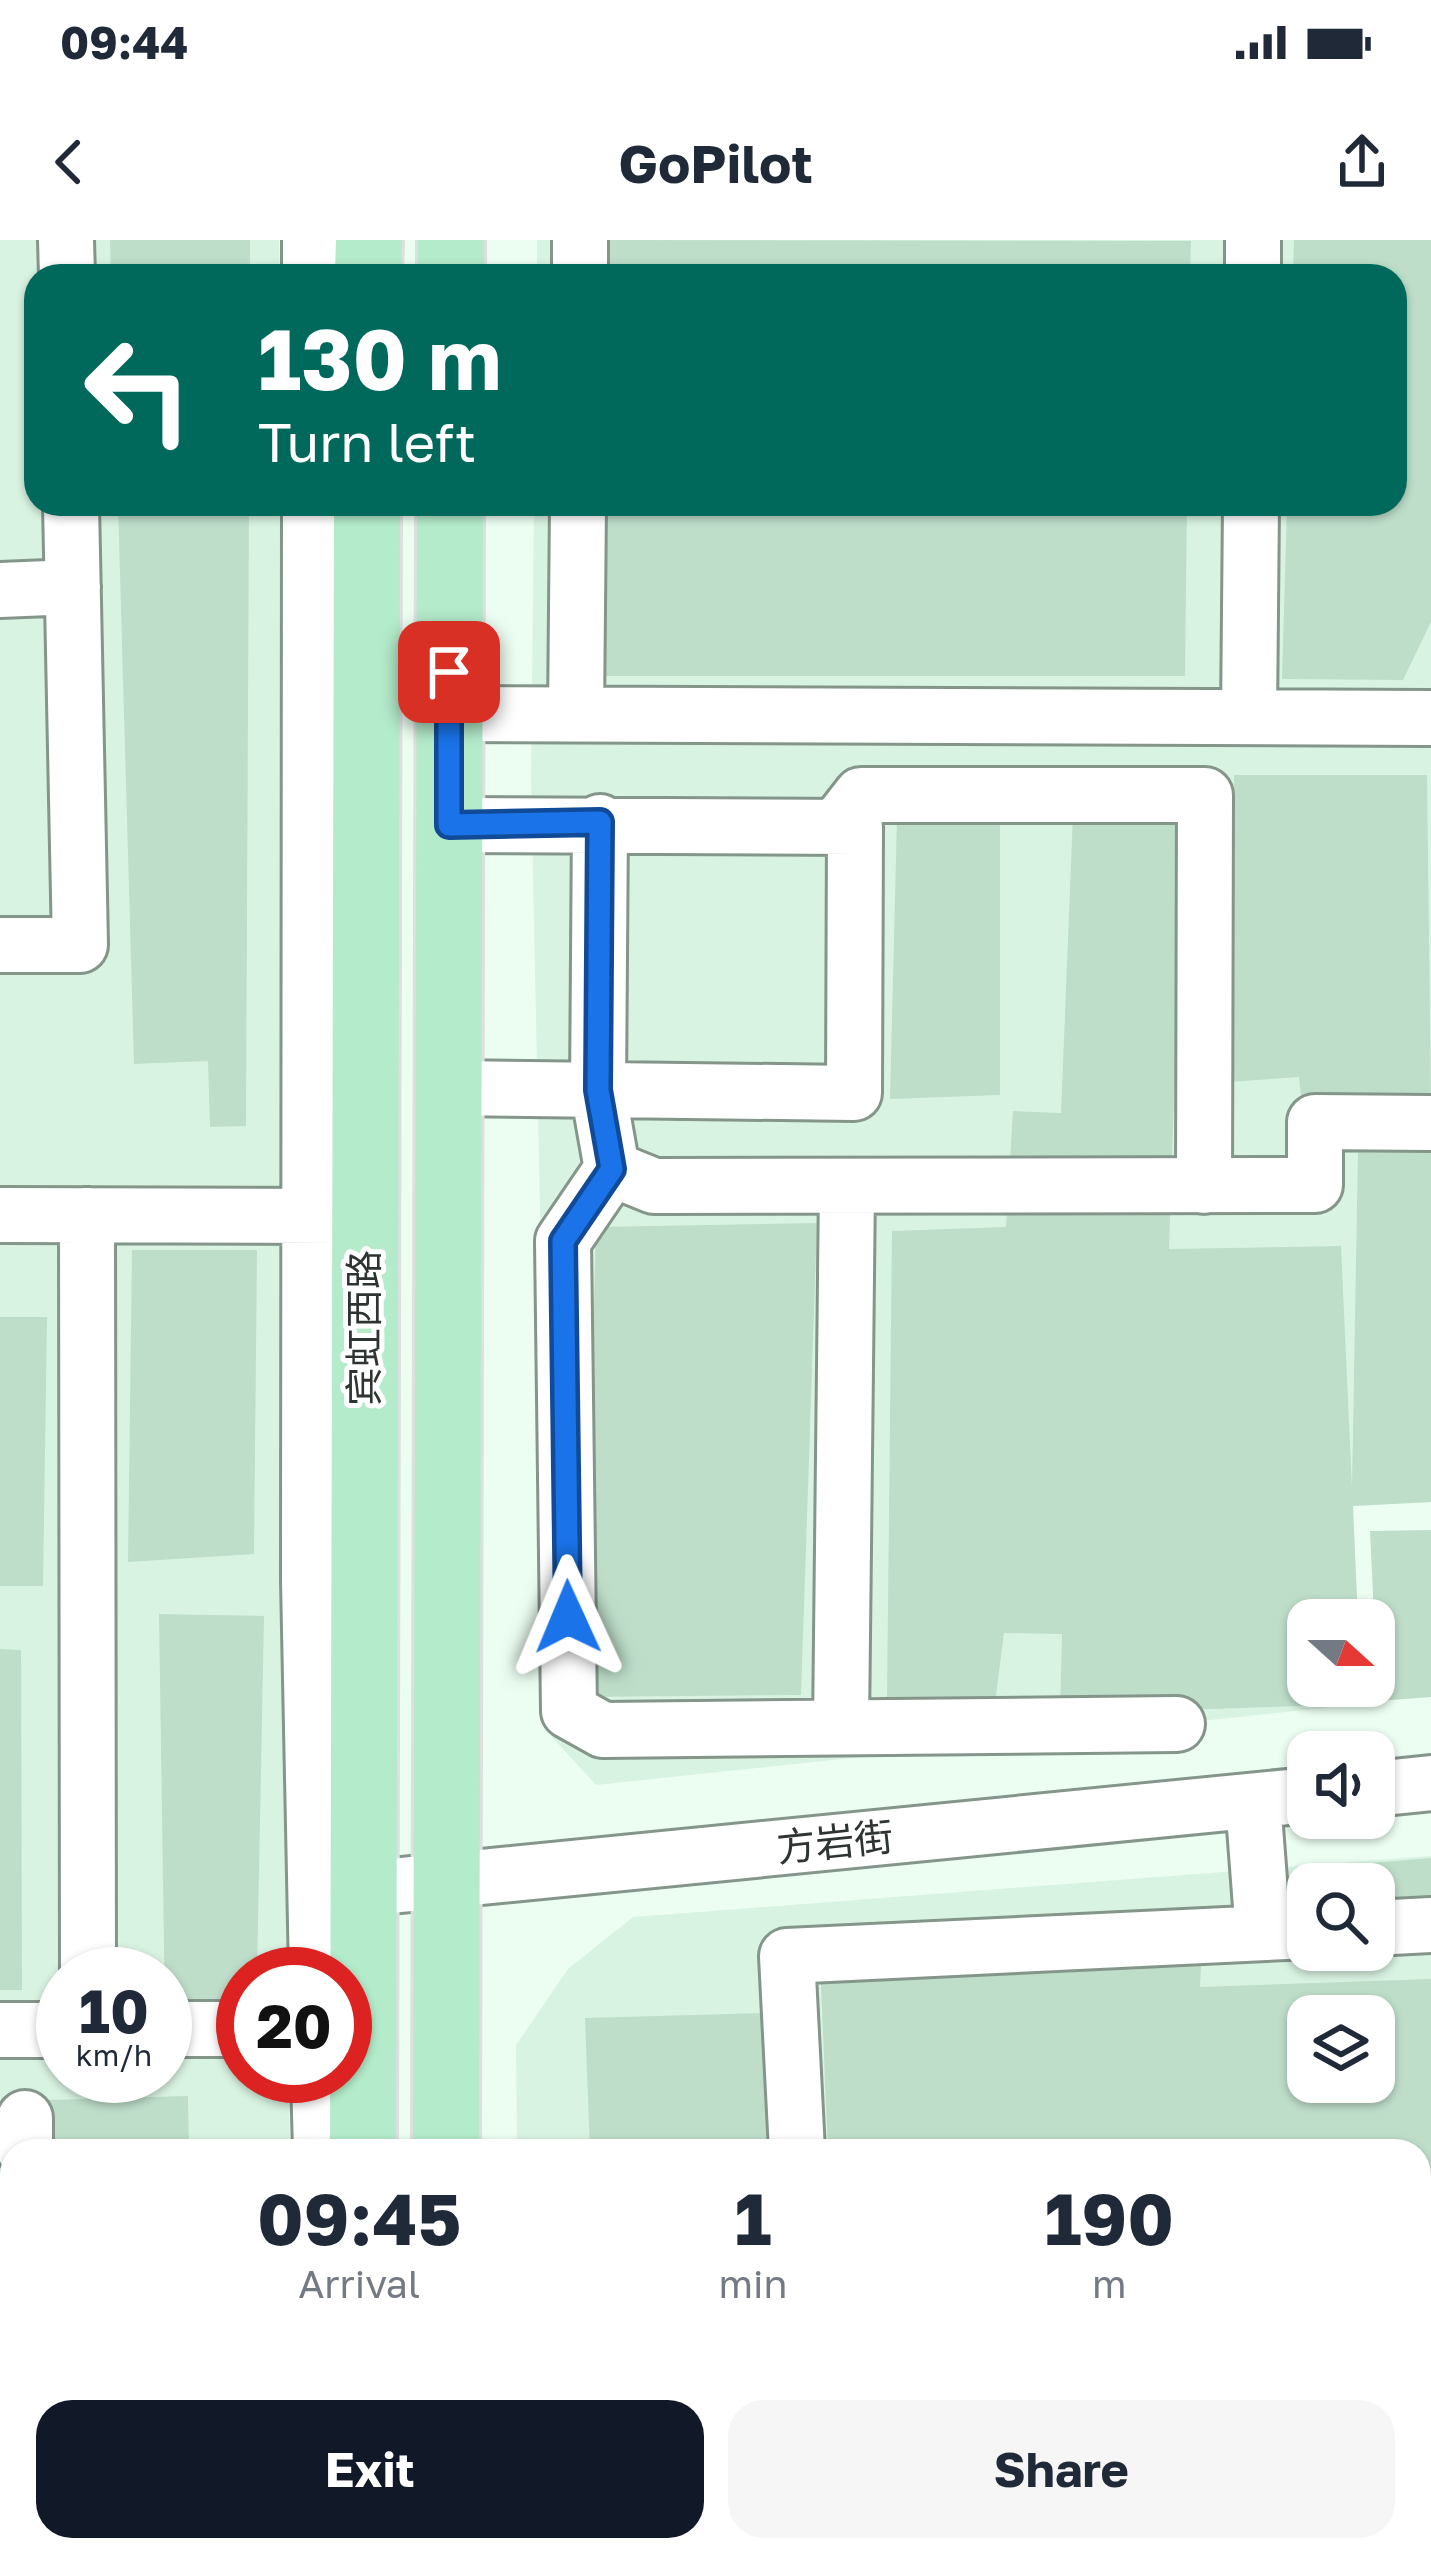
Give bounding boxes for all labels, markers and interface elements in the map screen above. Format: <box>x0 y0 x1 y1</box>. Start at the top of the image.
text: 09:44 <box>60 15 188 69</box>
icon: back <box>36 129 102 195</box>
icon: share <box>1329 129 1395 195</box>
text: GoPilot <box>618 130 813 195</box>
text: 130 m <box>258 308 502 408</box>
icon: left <box>60 312 216 468</box>
text: Turn left <box>258 409 476 474</box>
pin <box>398 621 500 723</box>
icon: arrive <box>416 639 482 705</box>
street label: 宾虹西路 <box>340 1250 387 1406</box>
position arrow <box>505 1554 631 1680</box>
north arrow <box>1287 1599 1395 1707</box>
map controls <box>1287 1599 1395 2103</box>
button: sound <box>1287 1731 1395 1839</box>
street label: 方岩街 <box>774 1812 896 1871</box>
button: search <box>1287 1863 1395 1971</box>
speed limit sign: 20 <box>216 1947 372 2103</box>
text: 10 <box>79 1974 149 2046</box>
button: layers <box>1287 1995 1395 2103</box>
text: km/h <box>76 2037 152 2073</box>
text: 09:45 <box>257 2174 461 2261</box>
text: 1 <box>734 2174 771 2261</box>
text: 190 <box>1044 2174 1174 2261</box>
text: Arrival <box>298 2260 420 2307</box>
text: min <box>718 2260 787 2307</box>
text: m <box>1092 2260 1126 2307</box>
button: Exit <box>36 2400 704 2538</box>
button: Share <box>728 2400 1395 2538</box>

